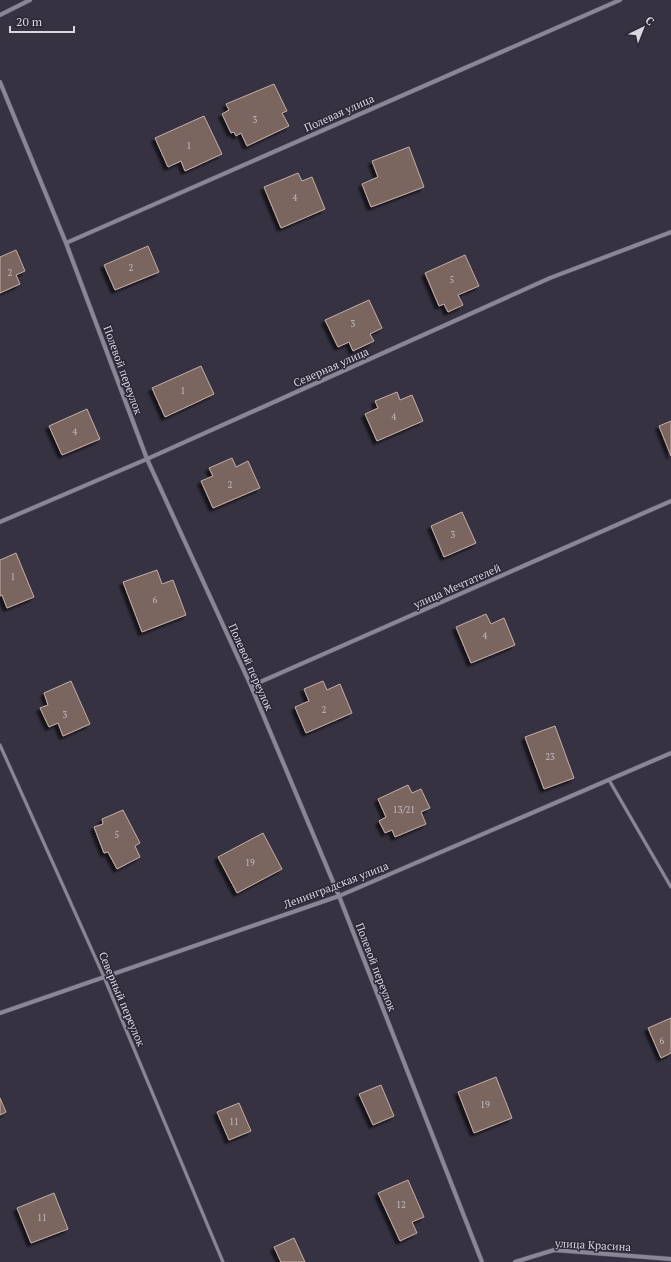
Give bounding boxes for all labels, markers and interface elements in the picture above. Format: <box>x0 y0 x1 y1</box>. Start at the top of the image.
scale bar <box>10 8 74 34</box>
north arrow <box>623 8 663 48</box>
text: С <box>642 13 657 28</box>
text: 20 m <box>16 14 43 29</box>
street label: Полевая улица <box>302 91 377 135</box>
house number: 3 <box>253 114 258 126</box>
house number: 1 <box>187 140 191 152</box>
house number: 4 <box>293 192 298 204</box>
house number: 2 <box>129 262 134 274</box>
house number: 2 <box>8 267 13 279</box>
house number: 5 <box>450 274 455 286</box>
house number: 3 <box>351 318 356 330</box>
street label: Полевой переулок <box>100 324 146 416</box>
street label: Северная улица <box>291 344 371 390</box>
house number: 1 <box>181 385 185 397</box>
house number: 4 <box>392 411 397 423</box>
house number: 4 <box>73 426 78 438</box>
house number: 2 <box>228 479 233 491</box>
house number: 3 <box>451 529 456 541</box>
street label: улица Мечтателей <box>410 560 503 612</box>
house number: 1 <box>11 571 15 583</box>
house number: 6 <box>153 594 158 606</box>
street label: Полевой переулок <box>226 621 276 713</box>
house number: 4 <box>483 630 488 642</box>
house number: 2 <box>322 704 327 716</box>
house number: 3 <box>63 709 68 721</box>
house number: 23 <box>545 751 555 763</box>
house number: 13/21 <box>393 804 415 816</box>
house number: 5 <box>115 829 120 841</box>
house number: 19 <box>245 857 255 869</box>
street label: Ленинградская улица <box>281 858 391 912</box>
street label: Полевой переулок <box>353 921 399 1013</box>
street label: Северный переулок <box>96 950 148 1048</box>
house number: 6 <box>660 1035 665 1047</box>
house number: 19 <box>480 1099 490 1111</box>
house number: 11 <box>229 1116 239 1128</box>
house number: 12 <box>396 1199 406 1211</box>
house number: 11 <box>37 1212 47 1224</box>
street label: улица Красина <box>554 1236 632 1254</box>

